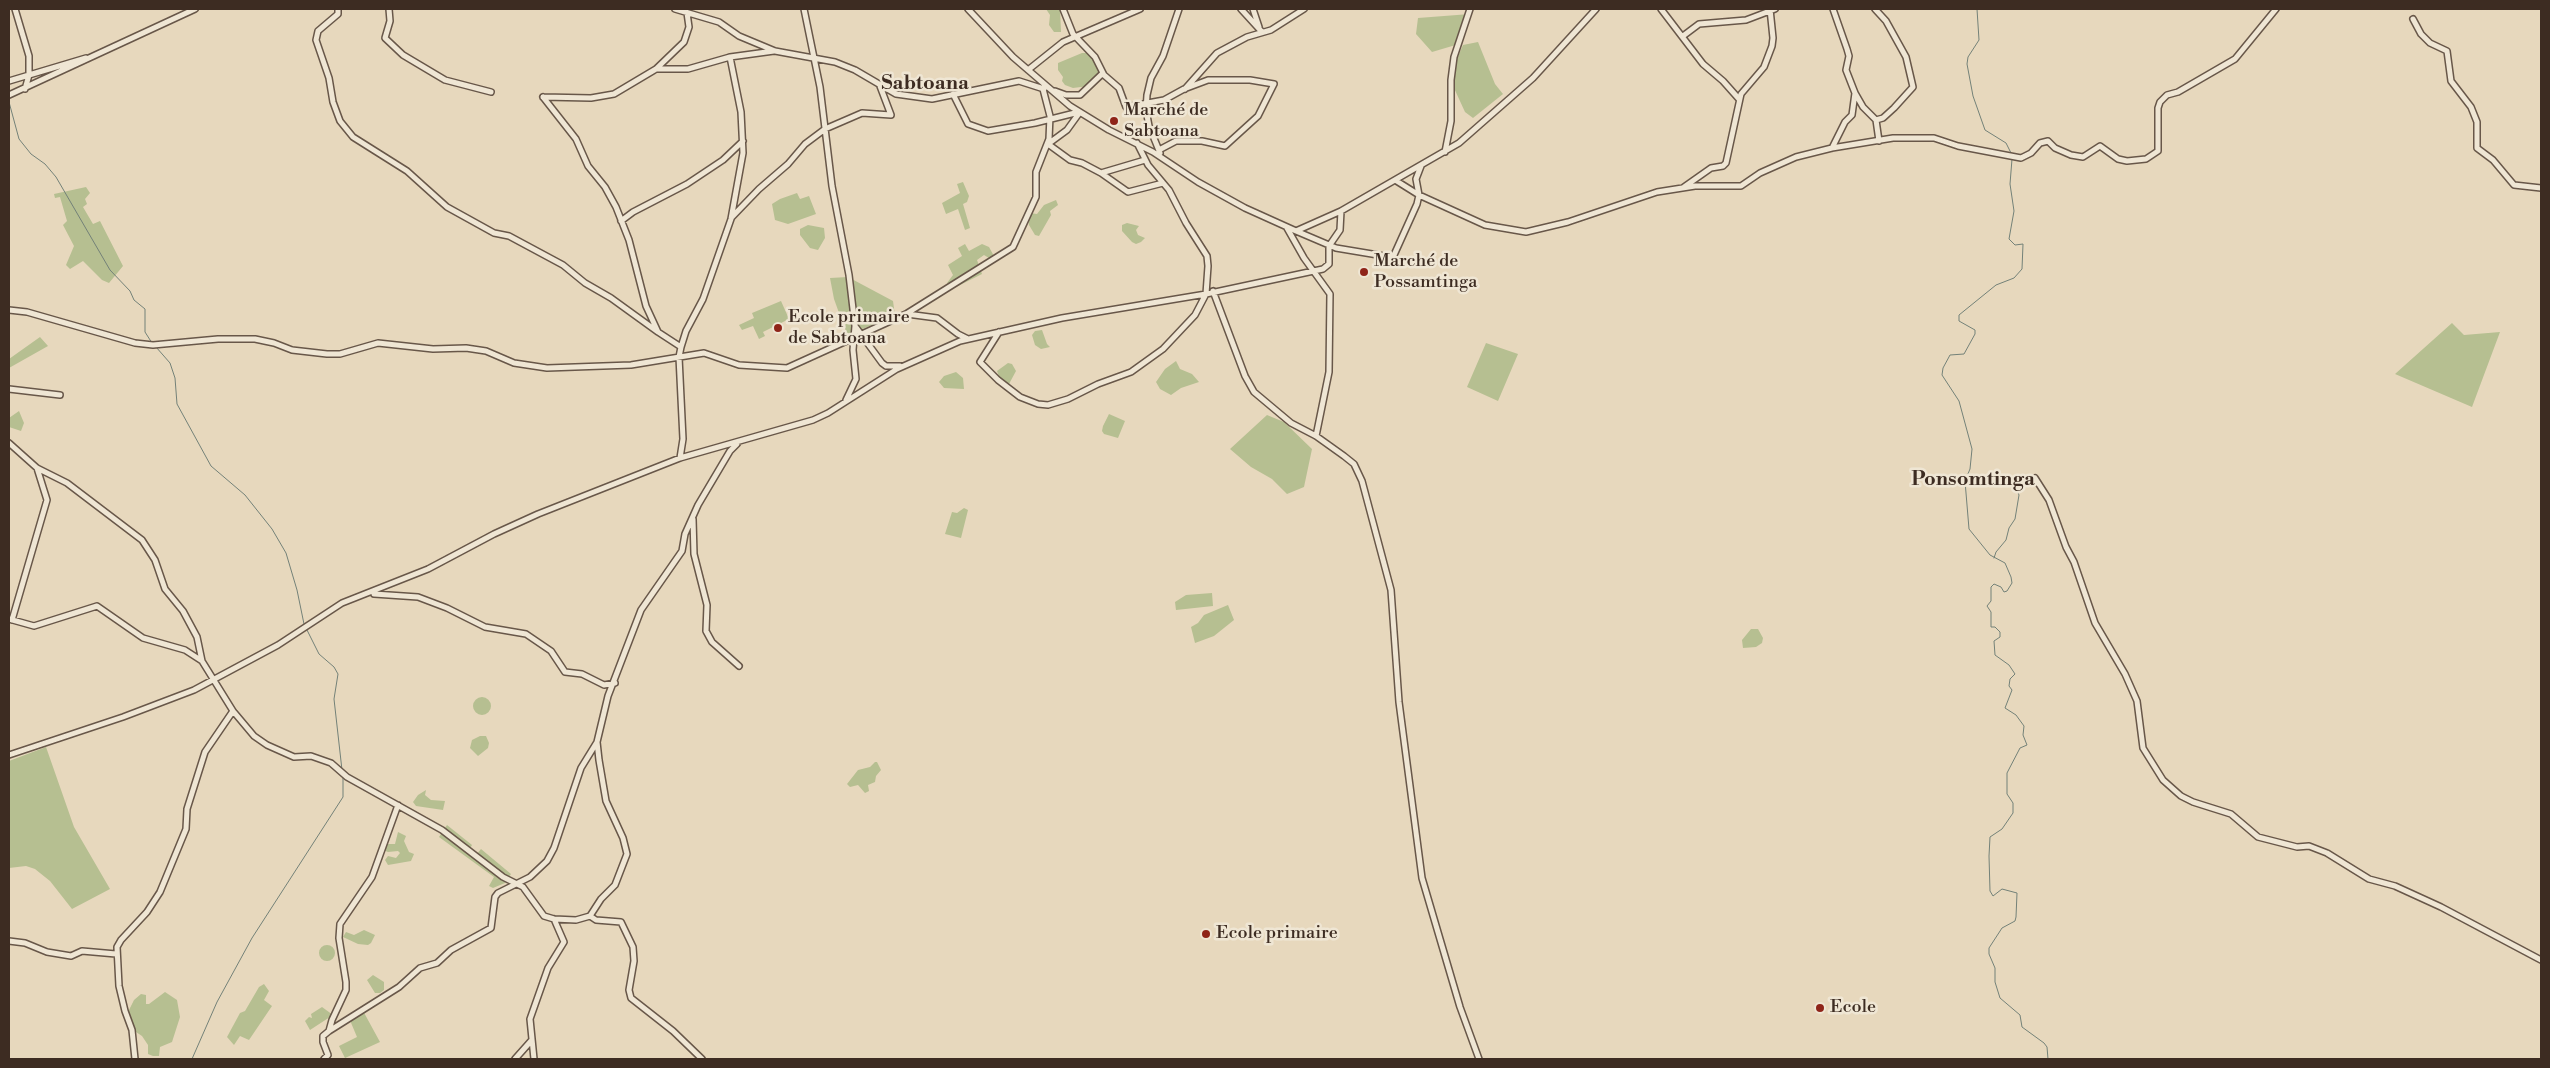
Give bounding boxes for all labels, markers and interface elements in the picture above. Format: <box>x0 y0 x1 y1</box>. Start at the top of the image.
district label: Sabtoana <box>881 72 969 96</box>
place label: Marché de Sabtoana <box>1124 100 1208 142</box>
marker: Marché de Sabtoana <box>1108 115 1120 127</box>
place label: Marché de Possamtinga <box>1374 251 1477 294</box>
marker: Marché de Possamtinga <box>1358 266 1370 278</box>
place label: Ecole primaire de Sabtoana <box>788 307 910 350</box>
marker: Ecole primaire de Sabtoana <box>772 322 784 334</box>
district label: Ponsomtinga <box>1911 468 2035 492</box>
place label: Ecole primaire <box>1216 923 1338 945</box>
marker: Ecole primaire <box>1200 928 1212 940</box>
place label: Ecole <box>1830 997 1876 1019</box>
marker: Ecole <box>1814 1002 1826 1014</box>

